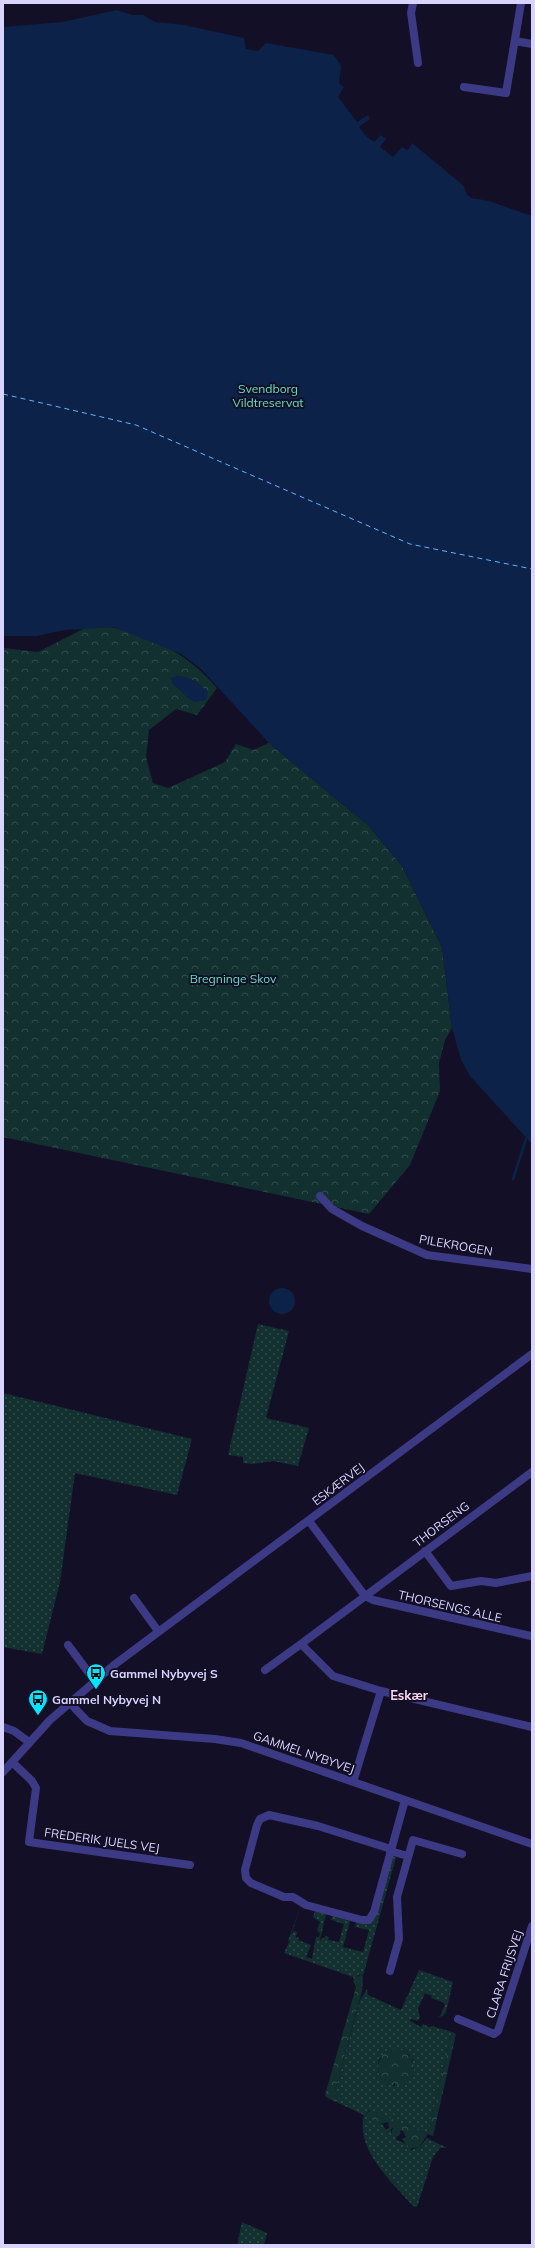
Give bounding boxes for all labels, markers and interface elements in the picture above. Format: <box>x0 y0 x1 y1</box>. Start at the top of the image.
park label: Svendborg Vildtreservat <box>232 381 304 410</box>
park label: Bregninge Skov <box>190 971 277 986</box>
street label: PILEKROGEN <box>418 1231 494 1259</box>
street label: ESKÆRVEJ <box>309 1460 367 1508</box>
street label: THORSENG <box>410 1498 472 1550</box>
street label: THORSENGS ALLE <box>397 1587 503 1625</box>
bus stop icon: Gammel Nybyvej S <box>85 1662 107 1690</box>
place label: Gammel Nybyvej S <box>110 1666 218 1681</box>
district label: Eskær <box>390 1687 429 1703</box>
bus stop icon: Gammel Nybyvej N <box>27 1688 49 1716</box>
place label: Gammel Nybyvej N <box>52 1692 161 1707</box>
street label: GAMMEL NYBYVEJ <box>251 1728 357 1776</box>
street label: FREDERIK JUELS VEJ <box>43 1824 161 1856</box>
street label: CLARA FRIJSVEJ <box>483 1928 525 2020</box>

